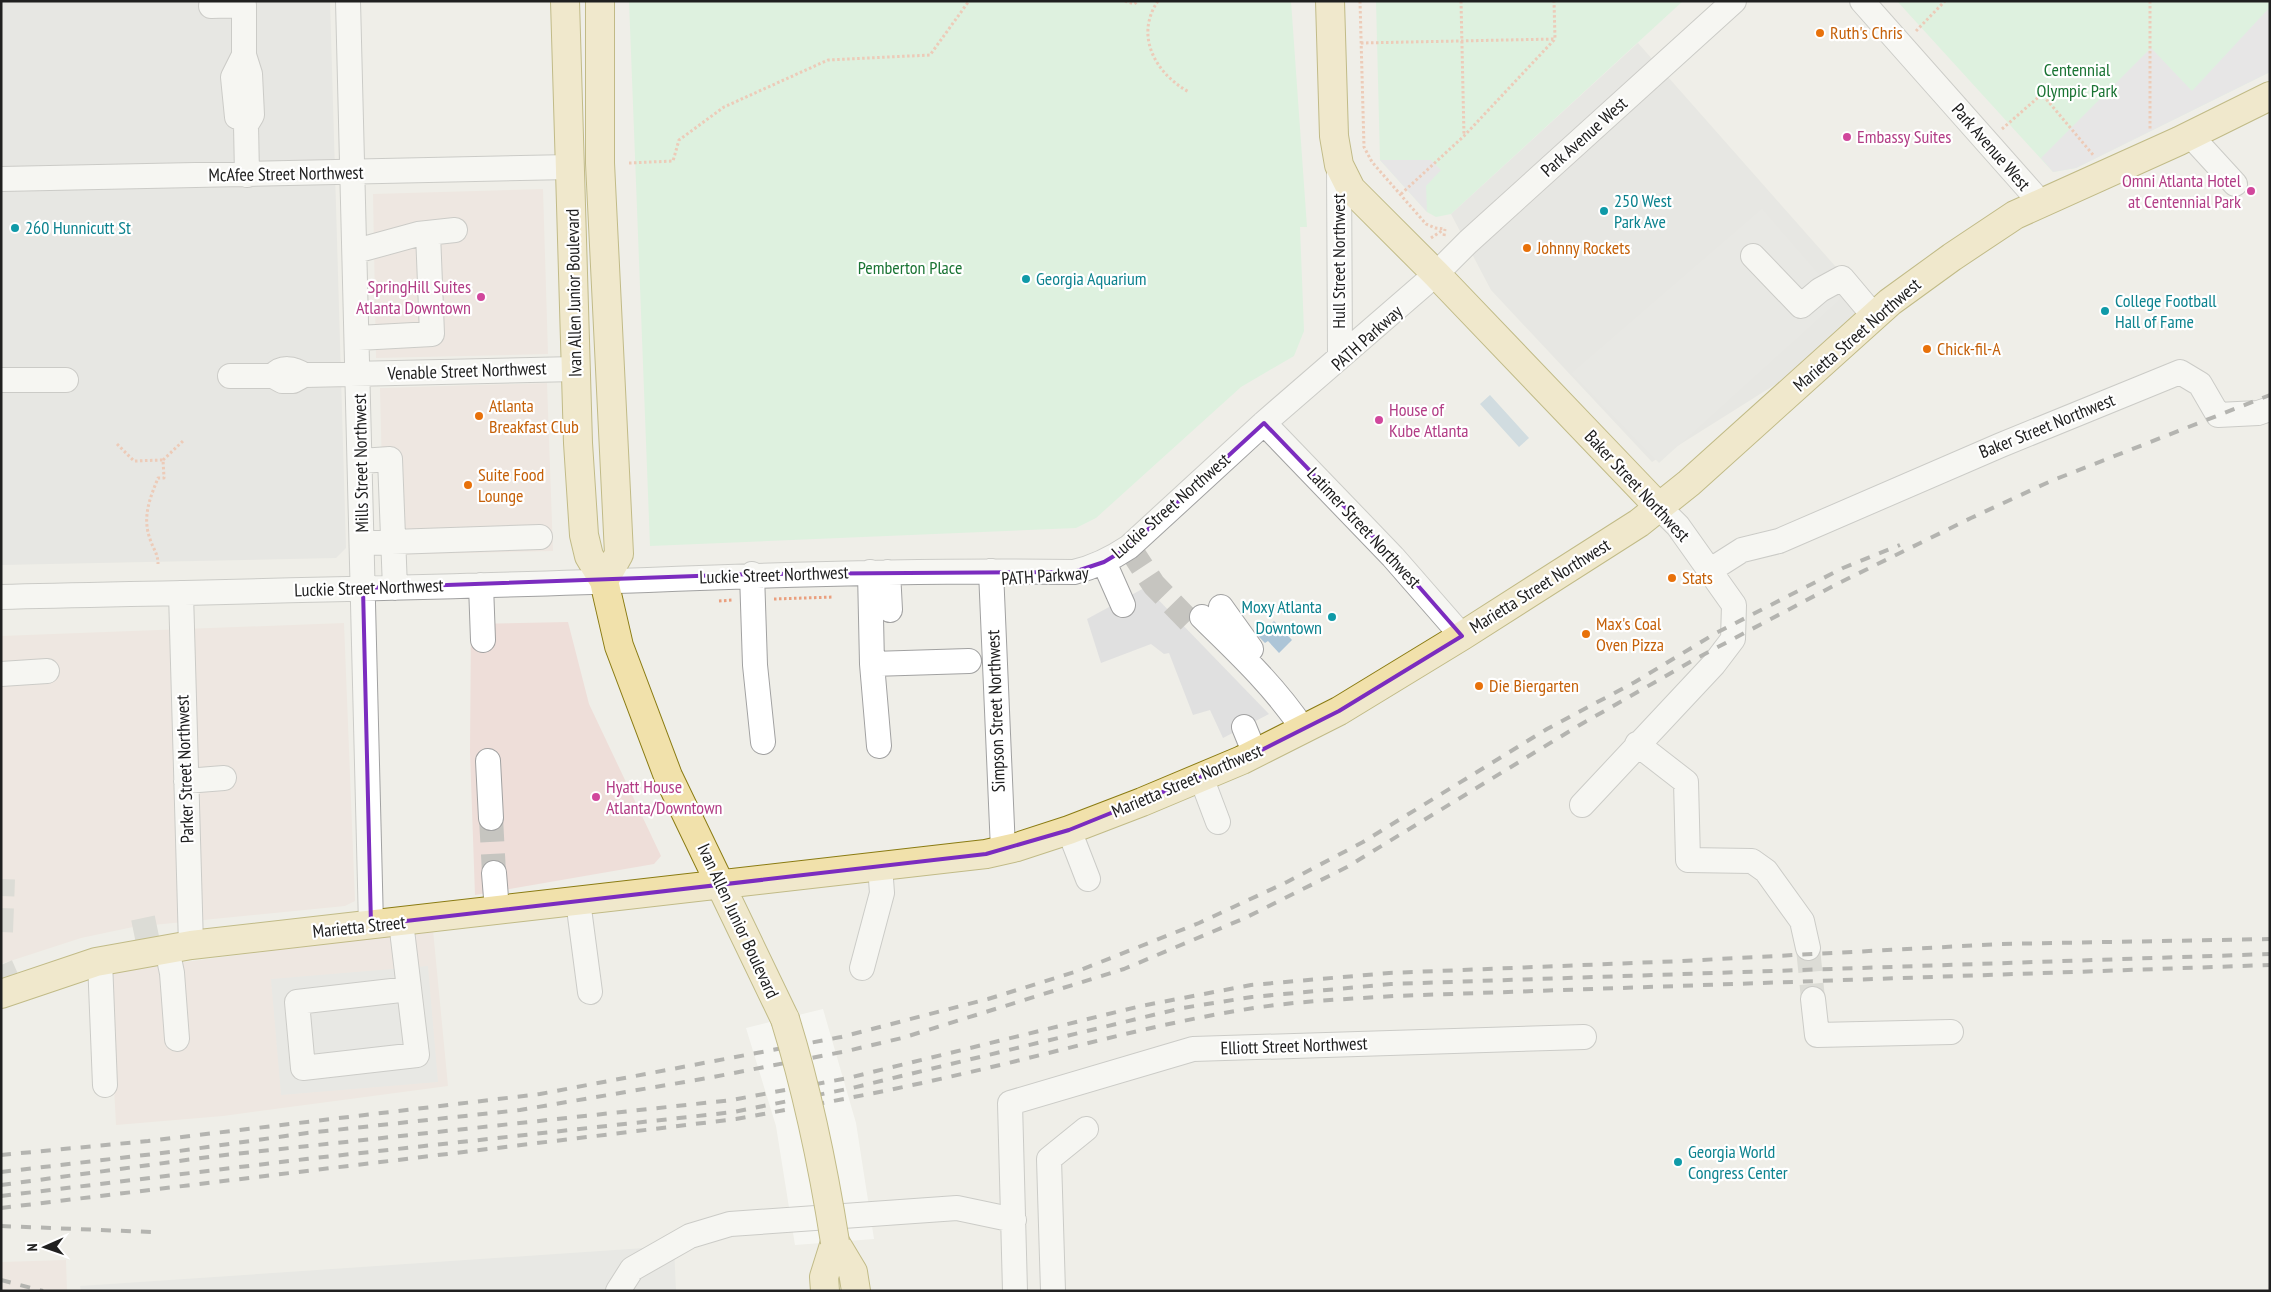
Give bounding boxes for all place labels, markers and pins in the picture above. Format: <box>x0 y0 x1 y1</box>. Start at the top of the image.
place label: Ruth's Chris <box>1830 21 1903 44</box>
marker: Ruth's Chris <box>1814 27 1826 39</box>
place label: Embassy Suites <box>1857 125 1951 148</box>
marker: Embassy Suites <box>1841 131 1853 143</box>
place label: Omni Atlanta Hotel at Centennial Park <box>2122 169 2242 213</box>
marker: Omni Atlanta Hotel at Centennial Park <box>2245 185 2257 197</box>
place label: 250 West Park Ave <box>1614 189 1672 233</box>
marker: 250 West Park Ave <box>1598 205 1610 217</box>
place label: 260 Hunnicutt St <box>25 216 131 239</box>
marker: 260 Hunnicutt St <box>9 222 21 234</box>
place label: Johnny Rockets <box>1536 236 1630 259</box>
marker: Johnny Rockets <box>1521 242 1533 254</box>
place label: Georgia Aquarium <box>1036 267 1147 290</box>
marker: Georgia Aquarium <box>1020 273 1032 285</box>
place label: SpringHill Suites Atlanta Downtown <box>356 275 471 319</box>
place label: College Football Hall of Fame <box>2115 289 2217 333</box>
marker: SpringHill Suites Atlanta Downtown <box>475 291 487 303</box>
marker: College Football Hall of Fame <box>2099 305 2111 317</box>
place label: Chick-fil-A <box>1937 337 2001 360</box>
marker: Chick-fil-A <box>1921 343 1933 355</box>
place label: Atlanta Breakfast Club <box>489 394 579 438</box>
place label: House of Kube Atlanta <box>1389 398 1469 442</box>
marker: Atlanta Breakfast Club <box>473 410 485 422</box>
marker: House of Kube Atlanta <box>1373 414 1385 426</box>
place label: Suite Food Lounge <box>478 463 544 507</box>
marker: Suite Food Lounge <box>462 479 474 491</box>
place label: Stats <box>1682 566 1713 589</box>
marker: Stats <box>1666 572 1678 584</box>
place label: Moxy Atlanta Downtown <box>1241 595 1322 639</box>
marker: Moxy Atlanta Downtown <box>1326 611 1338 623</box>
place label: Max's Coal Oven Pizza <box>1596 612 1664 656</box>
marker: Max's Coal Oven Pizza <box>1580 628 1592 640</box>
place label: Die Biergarten <box>1489 674 1579 697</box>
marker: Die Biergarten <box>1473 680 1485 692</box>
place label: Hyatt House Atlanta/Downtown <box>606 775 723 819</box>
marker: Hyatt House Atlanta/Downtown <box>590 791 602 803</box>
place label: Georgia World Congress Center <box>1688 1140 1788 1184</box>
marker: Georgia World Congress Center <box>1672 1156 1684 1168</box>

